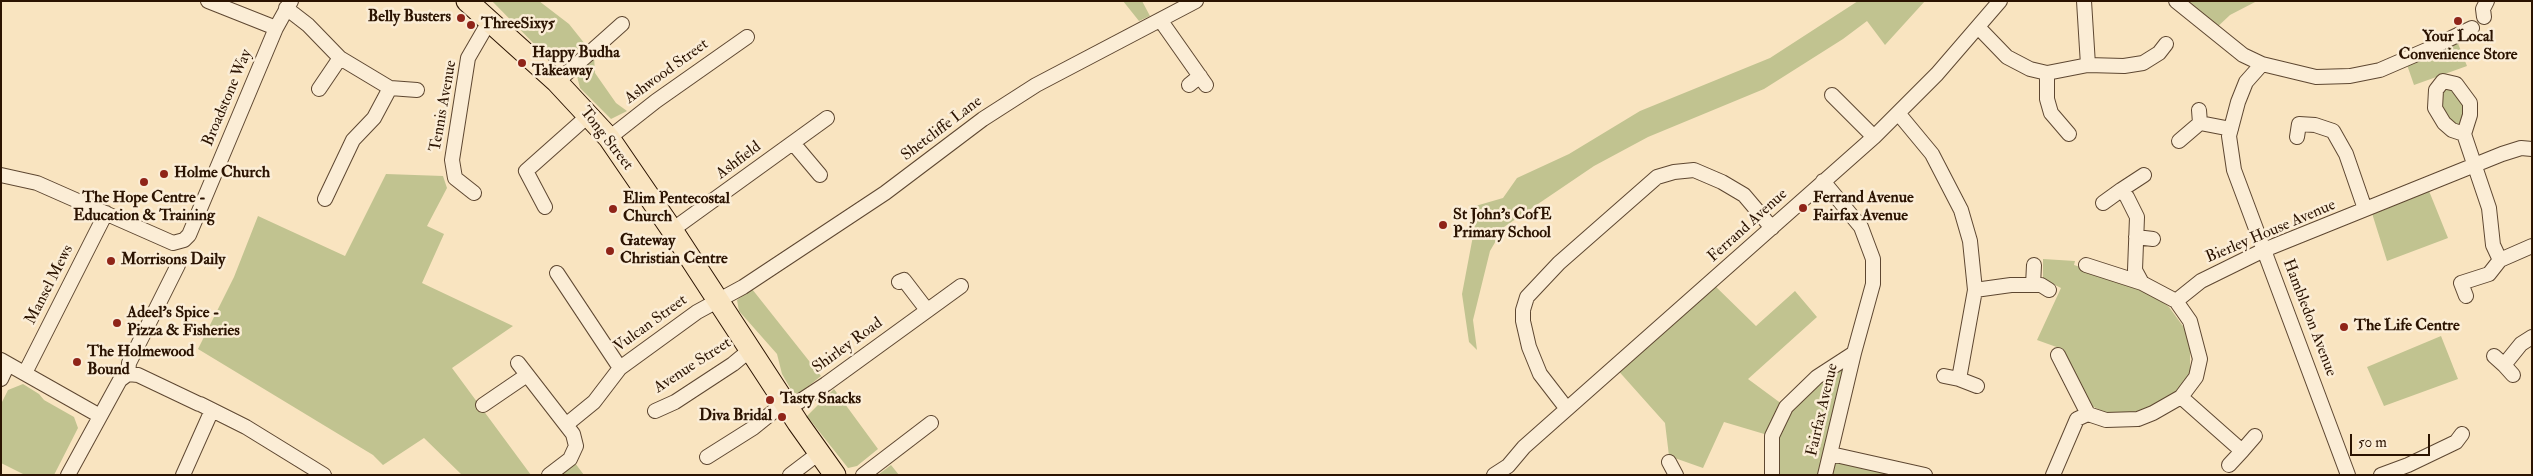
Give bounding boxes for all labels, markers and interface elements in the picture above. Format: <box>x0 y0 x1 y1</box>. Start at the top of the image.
place label: Belly Busters <box>368 8 451 28</box>
marker: Belly Busters <box>455 12 467 24</box>
place label: ThreeSixy5 <box>481 15 555 35</box>
marker: Your Local Convenience Store <box>2452 15 2464 27</box>
marker: ThreeSixy5 <box>465 19 477 31</box>
place label: Your Local Convenience Store <box>2398 28 2518 66</box>
street label: Ashwood Street <box>621 35 713 109</box>
place label: Happy Budha Takeaway <box>532 44 620 82</box>
street label: Broadstone Way <box>199 47 257 149</box>
marker: Happy Budha Takeaway <box>516 57 528 69</box>
street label: Tennis Avenue <box>427 59 461 153</box>
street label: Shetcliffe Lane <box>898 92 986 166</box>
street label: Tong Street <box>575 103 637 175</box>
street label: Ashfield <box>713 138 765 184</box>
place label: Holme Church <box>174 164 270 184</box>
marker: Holme Church <box>158 168 170 180</box>
marker: The Hope Centre - Education & Training <box>138 176 150 188</box>
street label: Ferrand Avenue <box>1704 185 1792 267</box>
place label: The Hope Centre - Education & Training <box>73 189 215 227</box>
place label: Ferrand Avenue Fairfax Avenue <box>1813 189 1914 227</box>
place label: Elim Pentecostal Church <box>623 190 730 228</box>
street label: Bierley House Avenue <box>2203 196 2339 268</box>
marker: Ferrand Avenue Fairfax Avenue <box>1797 202 1809 214</box>
marker: Elim Pentecostal Church <box>607 203 619 215</box>
place label: St John's CofE Primary School <box>1453 206 1552 244</box>
marker: St John's CofE Primary School <box>1437 219 1449 231</box>
place label: Gateway Christian Centre <box>620 232 728 270</box>
street label: Mansel Mews <box>22 242 78 328</box>
marker: Gateway Christian Centre <box>604 245 616 257</box>
place label: Morrisons Daily <box>121 251 225 271</box>
marker: Morrisons Daily <box>105 255 117 267</box>
street label: Hambledon Avenue <box>2278 257 2340 379</box>
street label: Vulcan Street <box>611 291 691 357</box>
place label: Adeel's Spice - Pizza & Fisheries <box>127 304 240 342</box>
street label: Shirley Road <box>809 314 887 378</box>
marker: Adeel's Spice - Pizza & Fisheries <box>111 317 123 329</box>
place label: The Life Centre <box>2354 317 2460 337</box>
marker: The Life Centre <box>2338 321 2350 333</box>
street label: Avenue Street <box>651 334 735 398</box>
place label: The Holmewood Bound <box>87 343 194 381</box>
marker: The Holmewood Bound <box>71 356 83 368</box>
street label: Fairfax Avenue <box>1803 362 1843 458</box>
place label: Tasty Snacks <box>780 390 861 410</box>
marker: Tasty Snacks <box>764 394 776 406</box>
place label: Diva Bridal <box>699 407 772 427</box>
marker: Diva Bridal <box>776 411 788 423</box>
scale bar <box>2353 424 2433 456</box>
text: 50 m <box>2358 433 2387 452</box>

